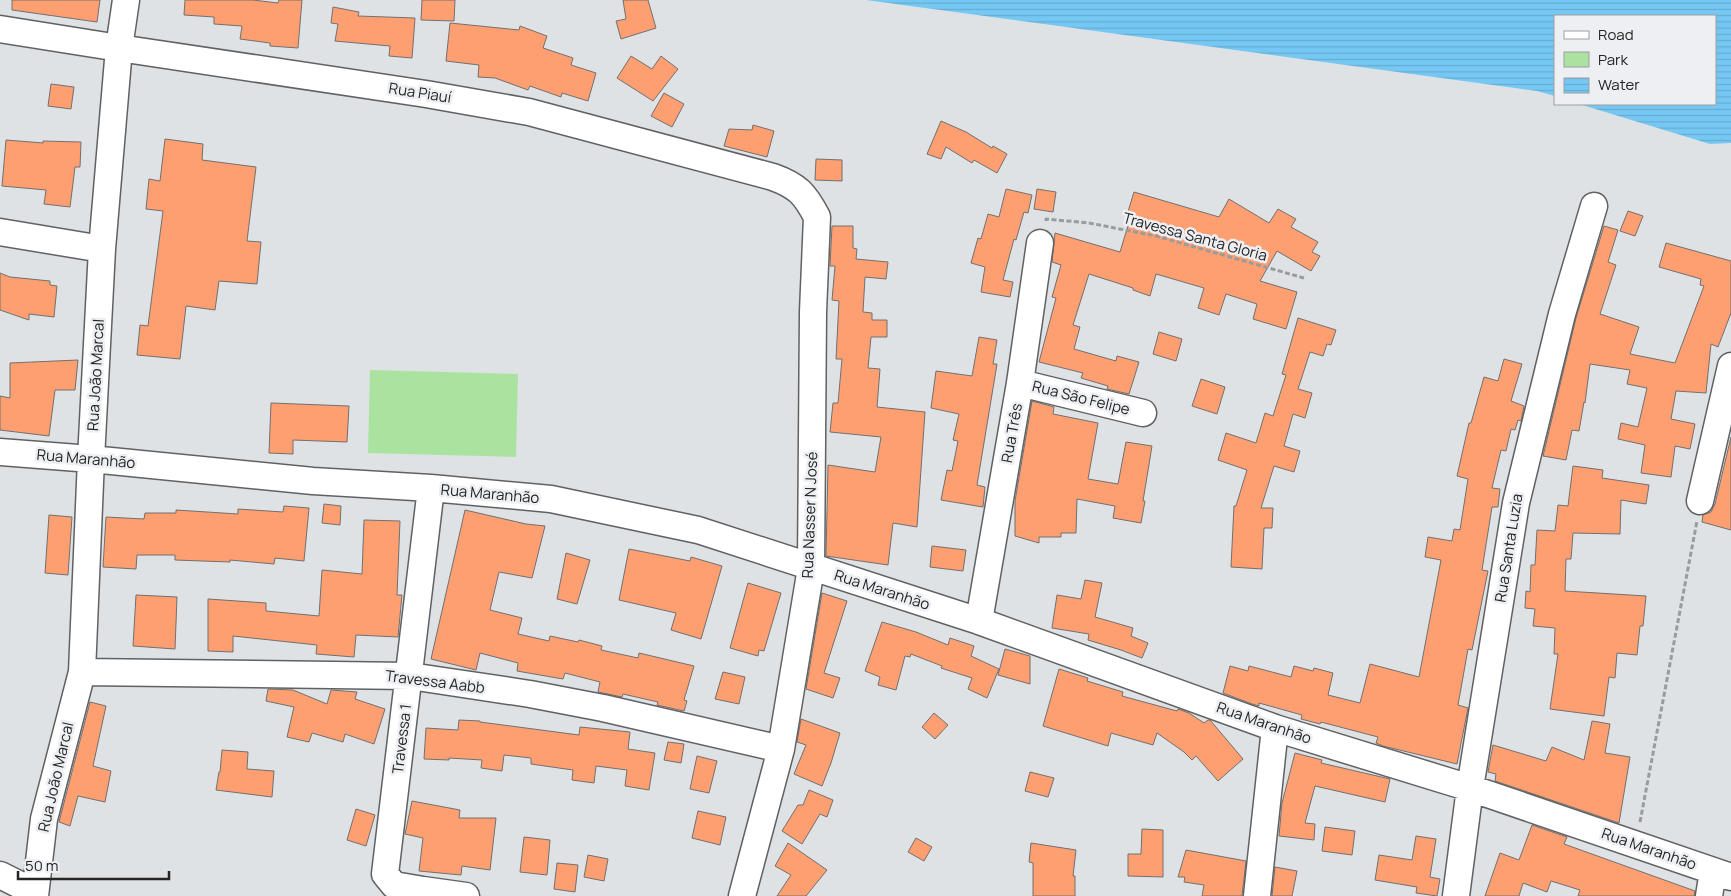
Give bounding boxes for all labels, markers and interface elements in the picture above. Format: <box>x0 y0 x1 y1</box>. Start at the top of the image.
legend <box>1554 15 1716 105</box>
text: Road <box>1598 24 1634 45</box>
text: Park <box>1598 49 1628 70</box>
text: Water <box>1598 74 1640 95</box>
street label: Rua Piauí <box>387 77 453 108</box>
street label: Travessa Santa Gloria <box>1121 207 1270 266</box>
street label: Rua João Marcal <box>82 318 109 431</box>
street label: Rua São Felipe <box>1030 375 1132 420</box>
street label: Rua Três <box>996 401 1027 464</box>
street label: Rua Maranhão <box>36 444 136 473</box>
street label: Rua Nasser N José <box>797 451 822 579</box>
street label: Rua Maranhão <box>440 479 540 508</box>
street label: Rua Santa Luzia <box>1490 492 1527 604</box>
street label: Rua Maranhão <box>832 564 933 615</box>
street label: Travessa Aabb <box>384 665 486 698</box>
street label: Rua Maranhão <box>1214 696 1315 749</box>
street label: Travessa 1 <box>387 703 416 775</box>
street label: Rua João Marcal <box>33 720 78 834</box>
street label: Rua Maranhão <box>1599 822 1700 875</box>
scale bar <box>18 848 169 880</box>
text: 50 m <box>25 855 59 876</box>

